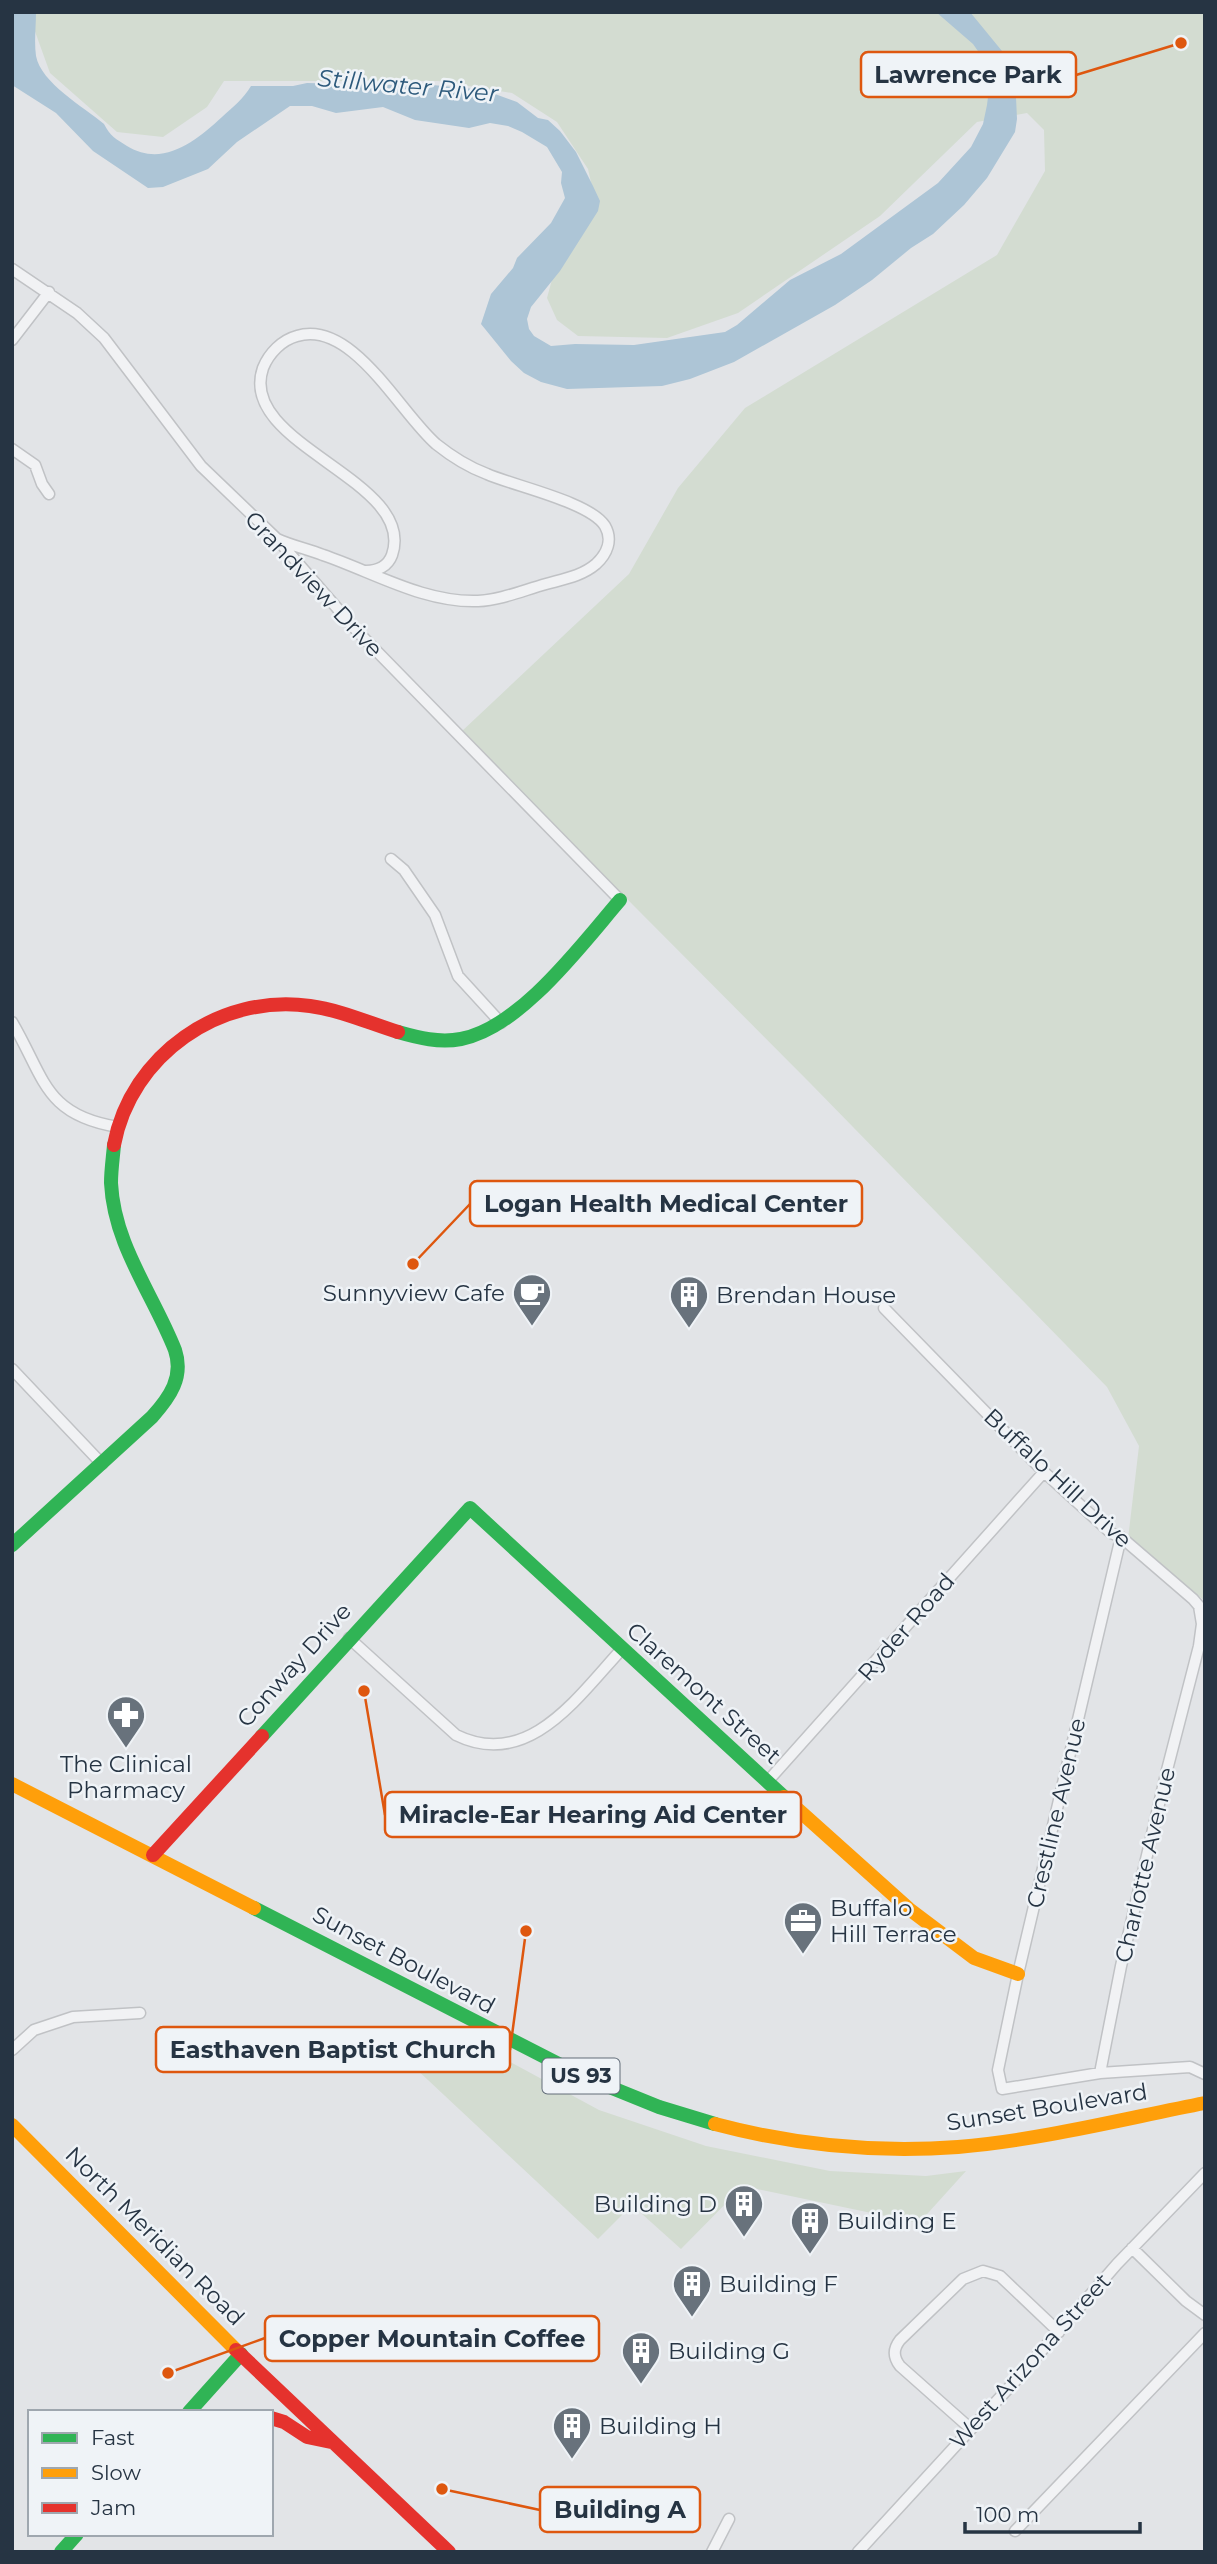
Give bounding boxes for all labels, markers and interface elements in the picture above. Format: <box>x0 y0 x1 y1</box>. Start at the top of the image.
callout: Lawrence Park <box>861 52 1076 97</box>
text: Lawrence Park <box>874 60 1062 89</box>
water label: Stillwater River <box>317 63 501 108</box>
street label: Grandview Drive <box>239 505 389 663</box>
callout: Logan Health Medical Center <box>470 1181 862 1226</box>
text: Logan Health Medical Center <box>484 1189 848 1218</box>
cafe icon: Sunnyview Cafe <box>511 1272 553 1327</box>
building icon: Brendan House <box>668 1274 710 1329</box>
place label: Sunnyview Cafe <box>323 1279 505 1307</box>
place label: Brendan House <box>716 1281 896 1309</box>
street label: Buffalo Hill Drive <box>978 1402 1138 1554</box>
street label: Ryder Road <box>852 1567 960 1687</box>
street label: Conway Drive <box>231 1597 357 1733</box>
street label: Claremont Street <box>621 1616 787 1770</box>
pharmacy icon: The Clinical Pharmacy <box>105 1694 147 1749</box>
street label: Crestline Avenue <box>1020 1715 1092 1911</box>
place label: The Clinical Pharmacy <box>60 1750 192 1804</box>
street label: Charlotte Avenue <box>1109 1765 1181 1965</box>
callout: Miracle-Ear Hearing Aid Center <box>385 1792 801 1837</box>
text: Miracle-Ear Hearing Aid Center <box>399 1800 787 1829</box>
place label: Buffalo Hill Terrace <box>830 1894 957 1948</box>
street label: Sunset Boulevard <box>308 1900 500 2020</box>
office icon: Buffalo Hill Terrace <box>782 1900 824 1955</box>
callout: Easthaven Baptist Church <box>156 2027 510 2072</box>
text: Easthaven Baptist Church <box>170 2035 496 2064</box>
road number: US 93 <box>542 2058 620 2094</box>
street label: Sunset Boulevard <box>945 2077 1149 2137</box>
street label: North Meridian Road <box>60 2141 250 2331</box>
building icon: Building D <box>723 2183 765 2238</box>
place label: Building D <box>594 2190 717 2218</box>
building icon: Building E <box>789 2200 831 2255</box>
place label: Building E <box>837 2207 957 2235</box>
building icon: Building F <box>671 2263 713 2318</box>
street label: West Arizona Street <box>944 2267 1116 2455</box>
place label: Building F <box>719 2270 838 2298</box>
callout: Copper Mountain Coffee <box>265 2316 599 2361</box>
text: Copper Mountain Coffee <box>279 2324 585 2353</box>
building icon: Building G <box>620 2330 662 2385</box>
place label: Building G <box>668 2337 790 2365</box>
building icon: Building H <box>551 2405 593 2460</box>
legend <box>28 2410 273 2536</box>
place label: Building H <box>599 2412 722 2440</box>
text: Fast <box>91 2425 135 2450</box>
text: Slow <box>91 2460 141 2485</box>
callout: Building A <box>540 2487 700 2532</box>
scale bar <box>965 2490 1140 2534</box>
text: Jam <box>90 2495 136 2520</box>
text: Building A <box>554 2495 687 2524</box>
text: 100 m <box>976 2502 1039 2527</box>

